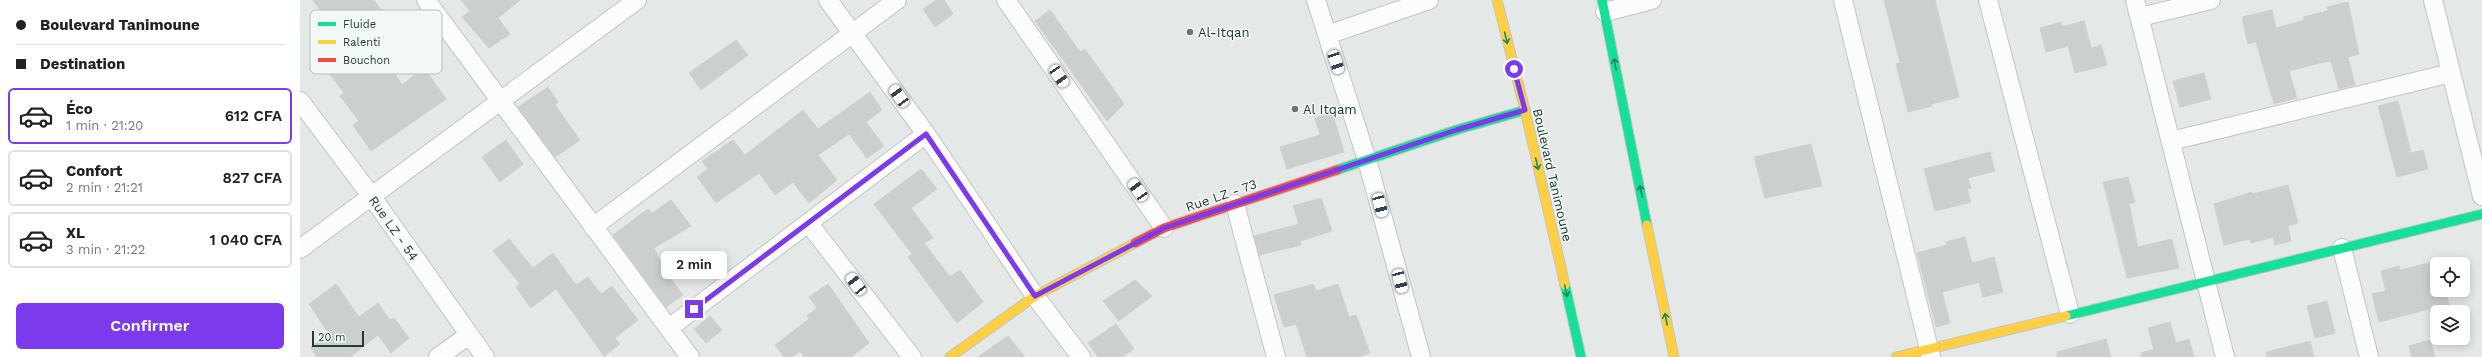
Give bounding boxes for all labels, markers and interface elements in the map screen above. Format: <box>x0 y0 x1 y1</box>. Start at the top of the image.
legend <box>310 10 442 74</box>
text: Boulevard Tanimoune <box>40 16 200 34</box>
text: Fluide <box>343 18 376 31</box>
place label: Al-Itqan <box>1198 25 1250 40</box>
marker: Al-Itqan <box>1185 27 1195 37</box>
one-way arrow <box>1503 31 1511 44</box>
text: Ralenti <box>343 36 381 49</box>
car <box>1327 49 1345 75</box>
text: Bouchon <box>343 54 390 67</box>
text: Destination <box>40 55 125 73</box>
one-way arrow <box>1611 58 1619 71</box>
route start <box>1505 60 1523 78</box>
car <box>1047 63 1071 89</box>
car <box>887 83 911 109</box>
icon: car <box>18 98 54 134</box>
text: Éco <box>66 100 93 118</box>
place label: Al Itqam <box>1303 102 1357 117</box>
marker: Al Itqam <box>1290 104 1300 114</box>
text: 612 CFA <box>225 107 282 125</box>
street label: Boulevard Tanimoune <box>1530 107 1575 243</box>
text: 1 min · 21:20 <box>66 118 143 133</box>
one-way arrow <box>1534 157 1542 170</box>
icon: car <box>18 160 54 196</box>
text: Confort <box>66 162 122 180</box>
text: 827 CFA <box>223 169 282 187</box>
street label: Rue LZ - 73 <box>1184 176 1259 215</box>
car <box>1126 177 1150 203</box>
text: 2 min · 21:21 <box>66 180 143 195</box>
one-way arrow <box>1636 185 1644 198</box>
car <box>1371 192 1389 218</box>
street label: Rue LZ - 54 <box>366 193 421 264</box>
icon: car <box>18 222 54 258</box>
text: XL <box>66 224 85 242</box>
text: 1 040 CFA <box>210 231 282 249</box>
text: 3 min · 21:22 <box>66 242 145 257</box>
callout: 2 min <box>661 251 727 279</box>
text: 2 min <box>676 257 712 272</box>
map controls <box>2430 257 2470 345</box>
button: locate <box>2430 257 2470 297</box>
car <box>1391 268 1409 294</box>
car <box>844 271 868 297</box>
one-way arrow <box>1563 284 1571 297</box>
route end <box>685 300 703 318</box>
button: Confirmer <box>16 303 284 349</box>
button: layers <box>2430 305 2470 345</box>
one-way arrow <box>1662 313 1670 326</box>
scale bar <box>312 329 364 348</box>
text: 20 m <box>318 331 346 344</box>

